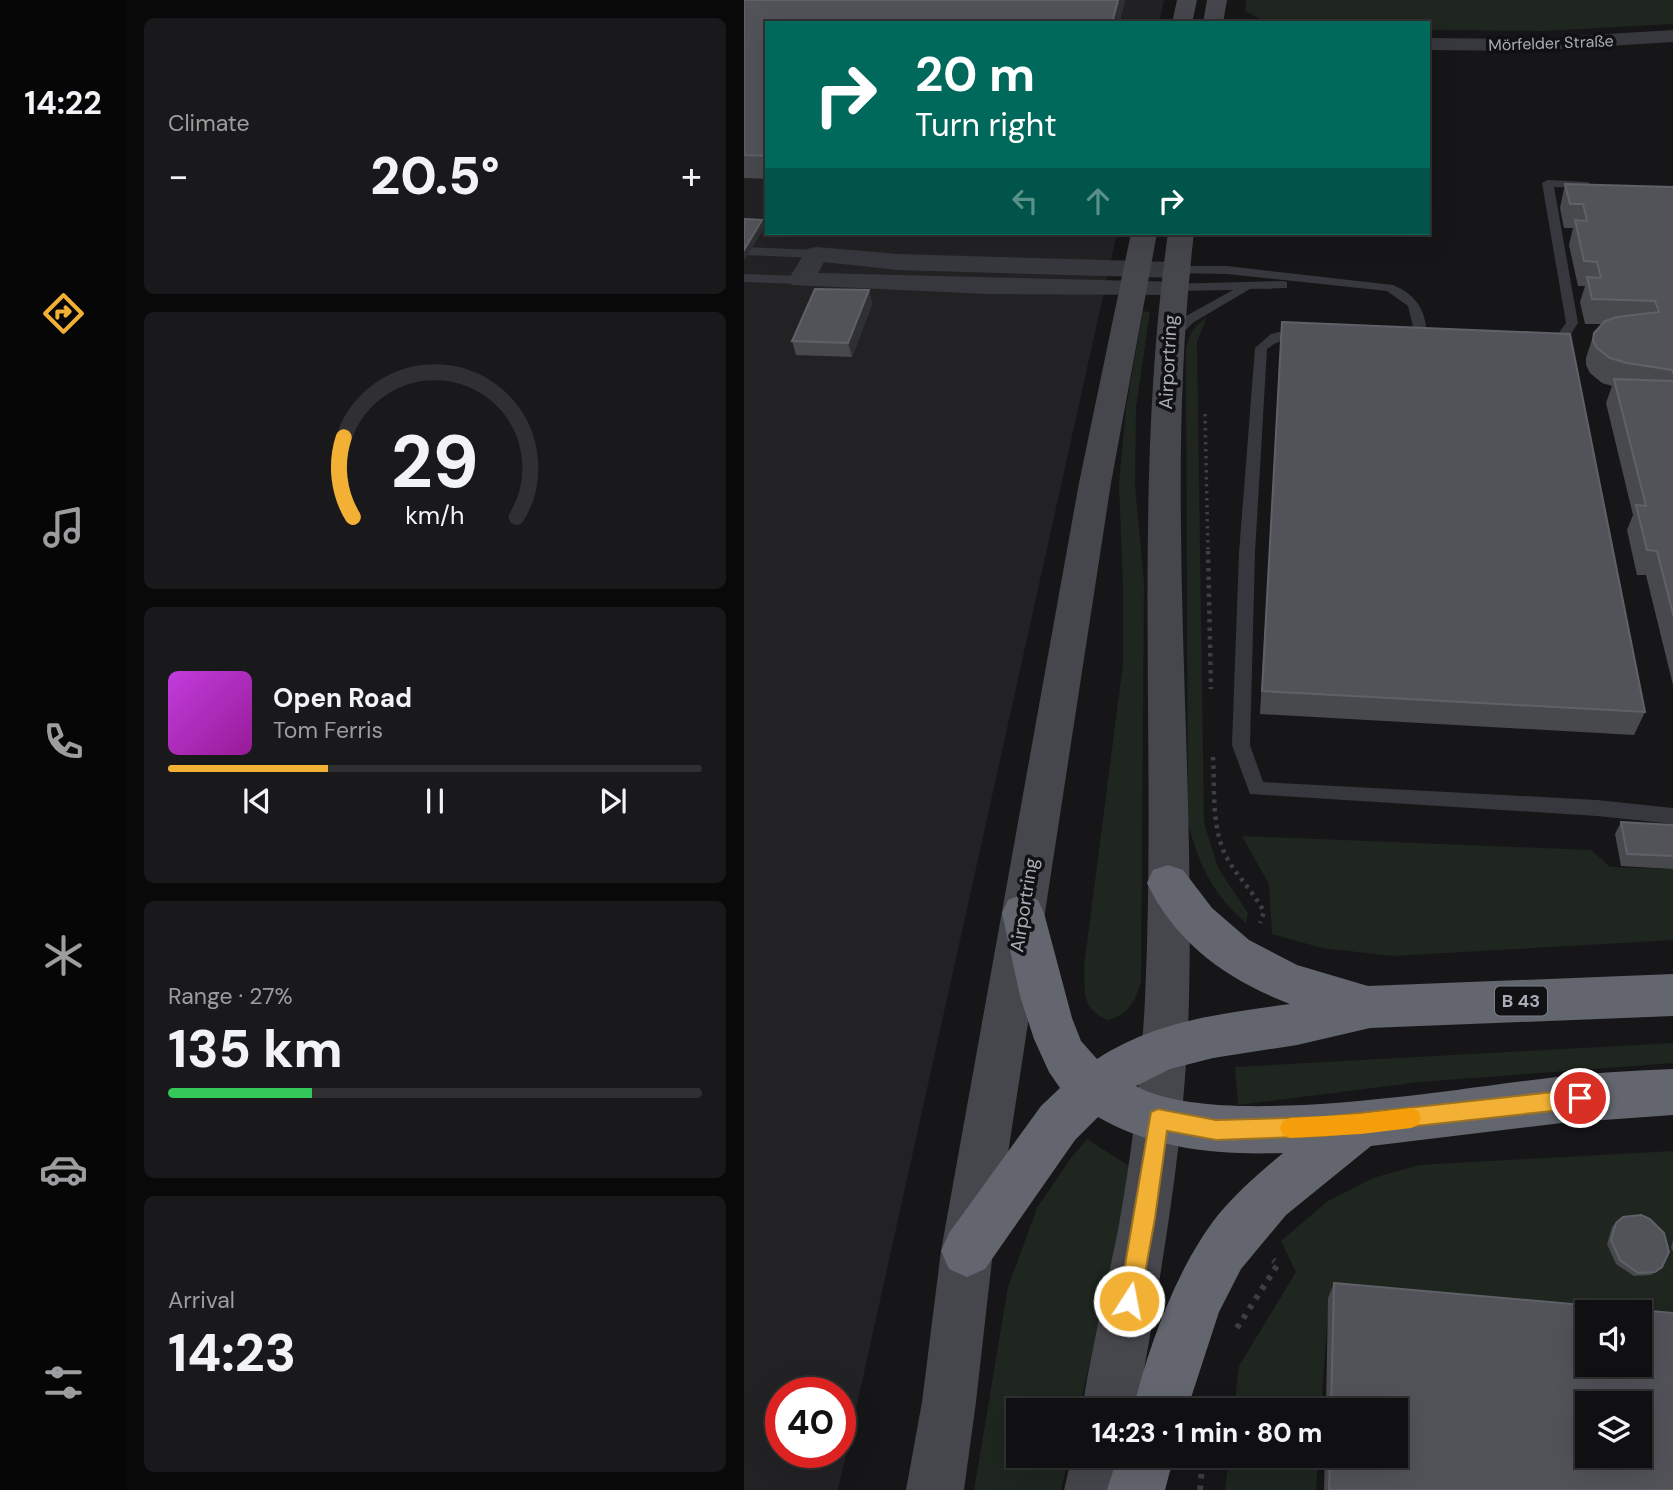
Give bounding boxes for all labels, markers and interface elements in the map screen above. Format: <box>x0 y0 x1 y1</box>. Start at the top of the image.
street label: Mörfelder Straße <box>1488 30 1614 56</box>
text: 20 m <box>915 42 1035 106</box>
icon: right <box>800 49 891 140</box>
text: 14:22 <box>24 82 102 124</box>
text: Turn right <box>915 104 1057 146</box>
text: Climate <box>168 108 250 138</box>
text: 20.5° <box>370 142 500 210</box>
text: − <box>168 151 189 201</box>
text: + <box>681 151 702 201</box>
icon: left <box>1006 182 1044 220</box>
icon: ahead <box>1079 182 1117 220</box>
icon: right <box>1152 182 1190 220</box>
icon: directions <box>39 289 88 338</box>
street label: Airportring <box>1153 314 1183 410</box>
text: 29 <box>391 415 479 510</box>
text: km/h <box>405 498 465 531</box>
icon: music <box>39 503 88 552</box>
text: Open Road <box>273 681 412 715</box>
text: Tom Ferris <box>273 715 383 745</box>
icon: phone <box>39 717 88 766</box>
icon: previous <box>238 782 276 820</box>
icon: pause <box>416 782 454 820</box>
icon: next <box>594 782 632 820</box>
street label: Airportring <box>1004 856 1044 954</box>
icon: climate <box>39 931 88 980</box>
text: Range · 27% <box>168 981 293 1011</box>
road number: B 43 <box>1495 986 1547 1016</box>
text: 135 km <box>168 1015 343 1083</box>
pin <box>1550 1068 1610 1128</box>
icon: arrive <box>1561 1079 1599 1117</box>
icon: car <box>39 1145 88 1194</box>
position arrow <box>1092 1264 1166 1338</box>
text: Arrival <box>168 1285 235 1315</box>
map controls <box>1575 1300 1652 1468</box>
button: sound <box>1575 1300 1652 1377</box>
text: 14:23 <box>168 1319 296 1387</box>
icon: filters <box>39 1358 88 1407</box>
speed limit sign: 40 <box>765 1377 856 1468</box>
button: layers <box>1575 1391 1652 1468</box>
text: 14:23 · 1 min · 80 m <box>1092 1416 1322 1450</box>

